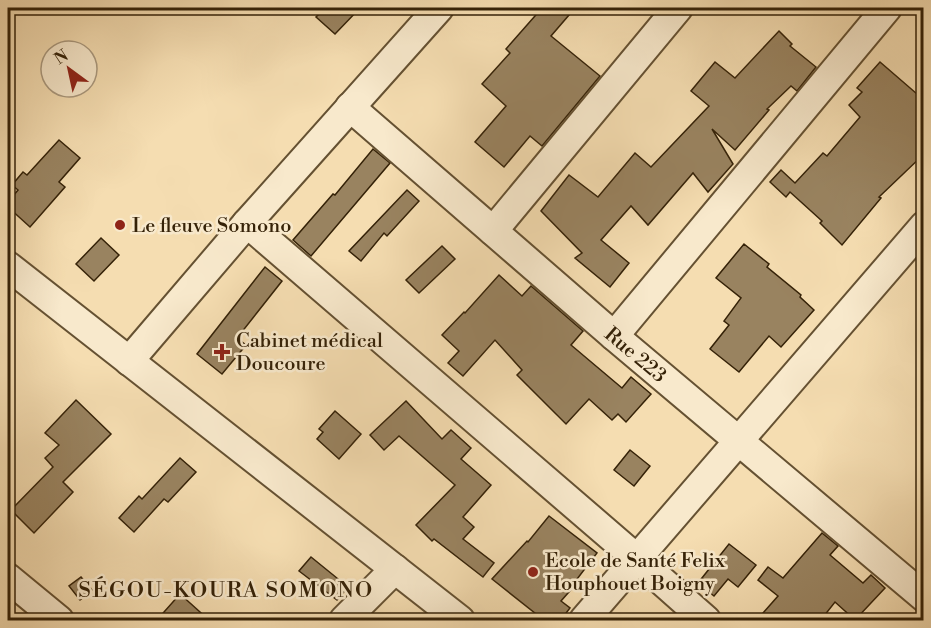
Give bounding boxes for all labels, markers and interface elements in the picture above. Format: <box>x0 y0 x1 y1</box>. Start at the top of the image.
north arrow <box>39 39 99 99</box>
text: N <box>51 45 72 69</box>
place label: Le fleuve Somono <box>132 214 291 239</box>
marker: Le fleuve Somono <box>113 218 127 232</box>
street label: Rue 223 <box>599 322 671 389</box>
place label: Cabinet médical Doucoure <box>236 329 383 377</box>
marker: Cabinet médical Doucoure <box>213 343 231 361</box>
place label: Ecole de Santé Felix Houphouet Boigny <box>545 549 726 597</box>
marker: Ecole de Santé Felix Houphouet Boigny <box>526 565 540 579</box>
district label: SÉGOU-KOURA SOMONO <box>78 576 374 604</box>

